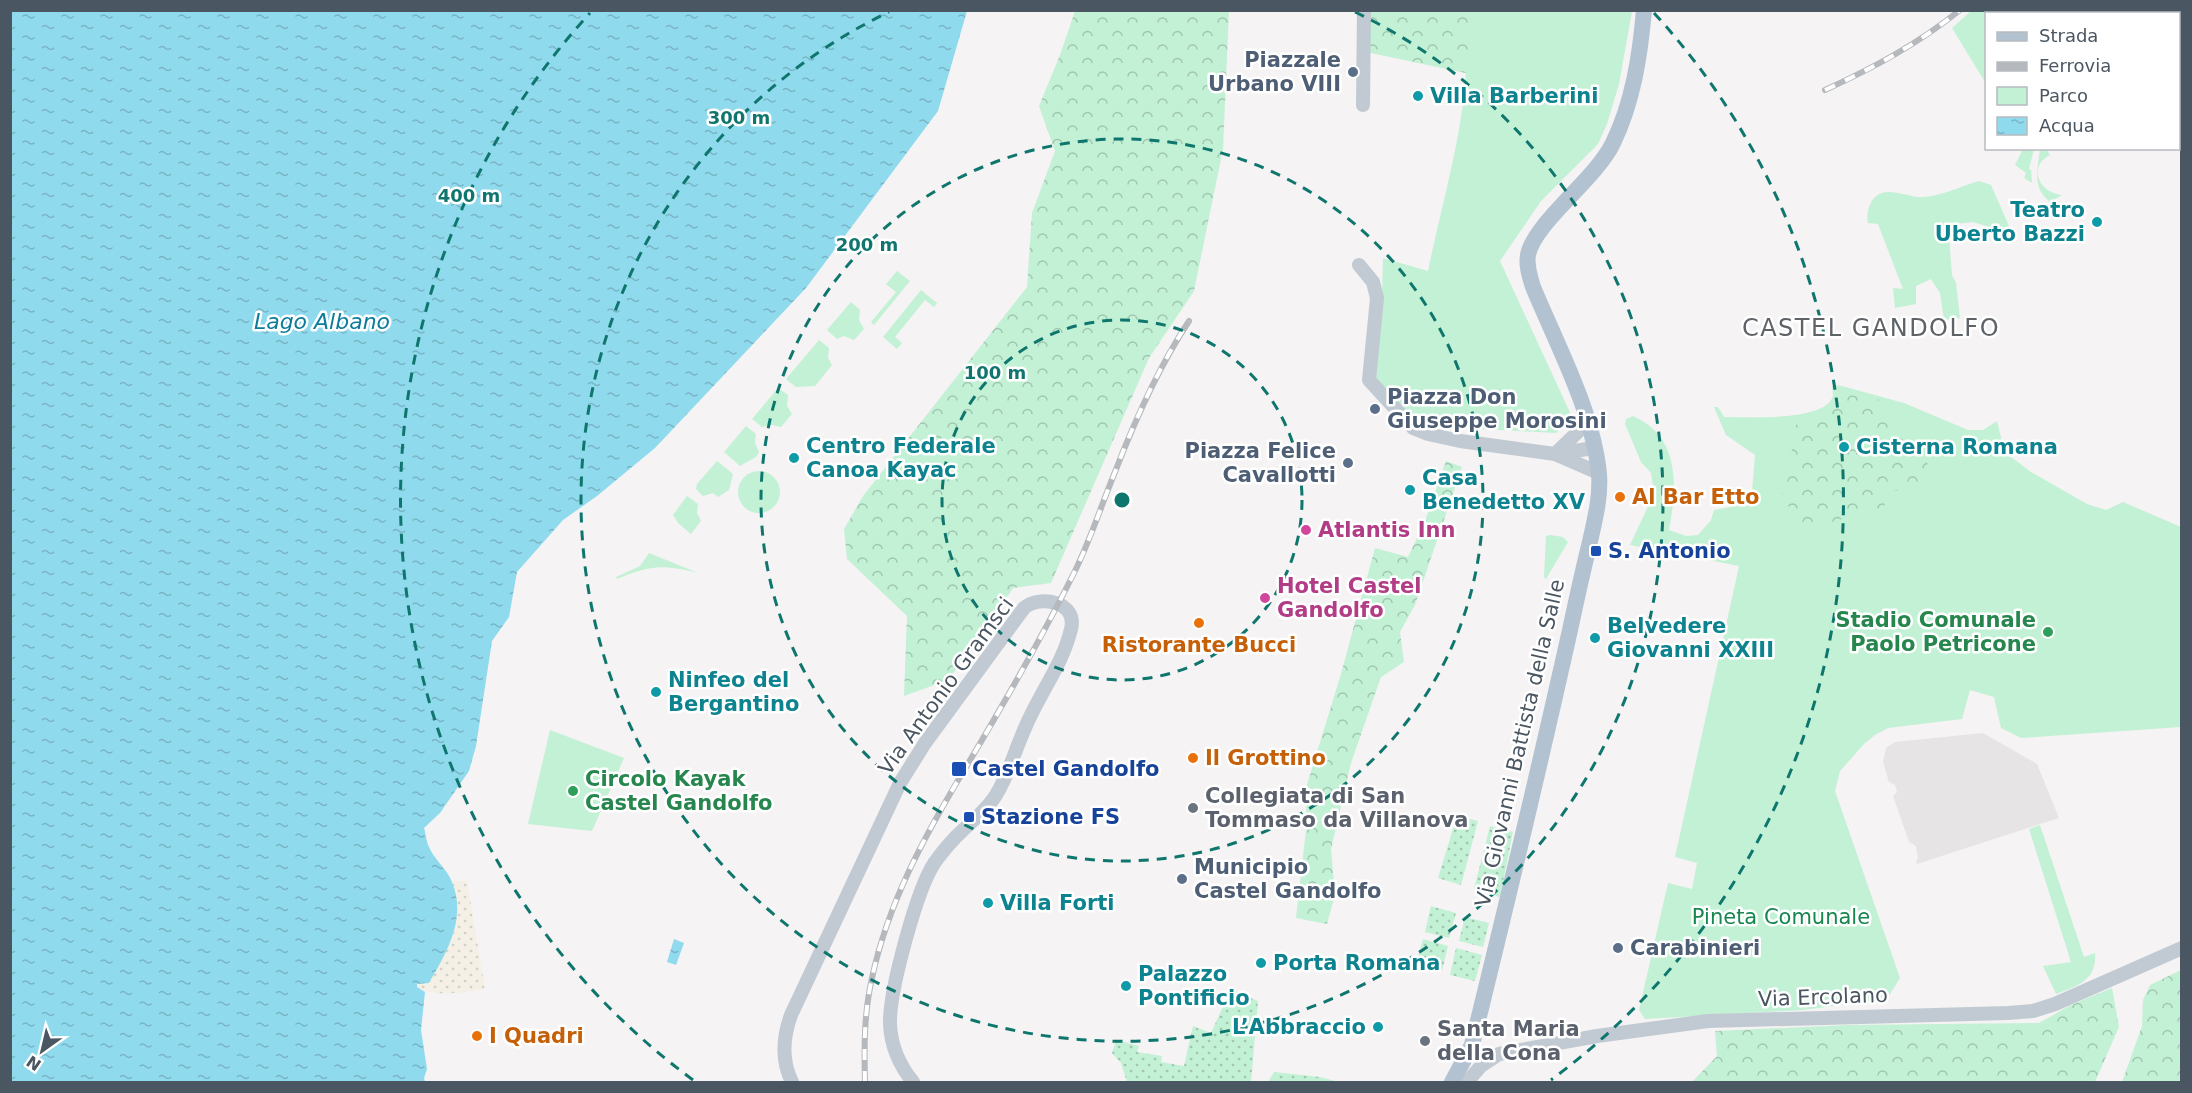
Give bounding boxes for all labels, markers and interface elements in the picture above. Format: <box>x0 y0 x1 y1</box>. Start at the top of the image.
legend <box>1985 12 2180 150</box>
text: Strada <box>2039 25 2098 46</box>
place label: Piazzale Urbano VIII <box>1208 48 1341 96</box>
text: Ferrovia <box>2039 55 2111 76</box>
marker: Piazzale Urbano VIII <box>1346 65 1360 79</box>
place label: Villa Barberini <box>1430 84 1598 108</box>
text: Parco <box>2039 85 2088 106</box>
marker: Villa Barberini <box>1411 89 1425 103</box>
text: 300 m <box>708 107 770 128</box>
text: Acqua <box>2039 115 2095 136</box>
text: 400 m <box>438 185 500 206</box>
place label: Teatro Uberto Bazzi <box>1935 198 2085 246</box>
marker: Teatro Uberto Bazzi <box>2090 215 2104 229</box>
text: 200 m <box>836 234 898 255</box>
water label: Lago Albano <box>254 309 390 334</box>
district label: CASTEL GANDOLFO <box>1742 314 2000 342</box>
text: 100 m <box>964 362 1026 383</box>
place label: Piazza Don Giuseppe Morosini <box>1387 385 1607 433</box>
marker: Piazza Don Giuseppe Morosini <box>1368 402 1382 416</box>
place label: Centro Federale Canoa Kayac <box>806 434 996 482</box>
place label: Cisterna Romana <box>1856 435 2058 459</box>
place label: Piazza Felice Cavallotti <box>1184 439 1336 487</box>
marker: Cisterna Romana <box>1837 440 1851 454</box>
marker: Centro Federale Canoa Kayac <box>787 451 801 465</box>
marker: Piazza Felice Cavallotti <box>1341 456 1355 470</box>
place label: Casa Benedetto XV <box>1422 466 1586 514</box>
marker: Casa Benedetto XV <box>1403 483 1417 497</box>
place label: Al Bar Etto <box>1632 485 1759 509</box>
centre of rings <box>1112 490 1132 510</box>
marker: Al Bar Etto <box>1613 490 1627 504</box>
place label: Atlantis Inn <box>1318 518 1455 542</box>
marker: Atlantis Inn <box>1299 523 1313 537</box>
place label: S. Antonio <box>1608 539 1731 563</box>
marker: S. Antonio <box>1589 544 1603 558</box>
place label: Hotel Castel Gandolfo <box>1277 574 1421 622</box>
street label: Via Giovanni Battista della Salle <box>1471 577 1569 909</box>
marker: Hotel Castel Gandolfo <box>1258 591 1272 605</box>
street label: Via Antonio Gramsci <box>874 593 1018 779</box>
place label: Stadio Comunale Paolo Petricone <box>1835 608 2036 656</box>
place label: Belvedere Giovanni XXIII <box>1607 614 1774 662</box>
marker: Ristorante Bucci <box>1192 616 1206 630</box>
marker: Stadio Comunale Paolo Petricone <box>2041 625 2055 639</box>
marker: Belvedere Giovanni XXIII <box>1588 631 1602 645</box>
place label: Ristorante Bucci <box>1102 633 1296 657</box>
place label: Ninfeo del Bergantino <box>668 668 799 716</box>
marker: Ninfeo del Bergantino <box>649 685 663 699</box>
place label: Il Grottino <box>1205 746 1326 770</box>
marker: Il Grottino <box>1186 751 1200 765</box>
place label: Castel Gandolfo <box>972 757 1159 781</box>
marker: Castel Gandolfo <box>950 760 968 778</box>
place label: Circolo Kayak Castel Gandolfo <box>585 767 772 815</box>
marker: Circolo Kayak Castel Gandolfo <box>566 784 580 798</box>
place label: Collegiata di San Tommaso da Villanova <box>1205 784 1469 832</box>
marker: Collegiata di San Tommaso da Villanova <box>1186 801 1200 815</box>
place label: Stazione FS <box>981 805 1120 829</box>
marker: Stazione FS <box>962 810 976 824</box>
place label: Municipio Castel Gandolfo <box>1194 855 1381 903</box>
marker: Municipio Castel Gandolfo <box>1175 872 1189 886</box>
place label: Villa Forti <box>1000 891 1114 915</box>
marker: Villa Forti <box>981 896 995 910</box>
park label: Pineta Comunale <box>1692 905 1870 929</box>
place label: Carabinieri <box>1630 936 1760 960</box>
marker: Carabinieri <box>1611 941 1625 955</box>
place label: Porta Romana <box>1273 951 1440 975</box>
marker: Porta Romana <box>1254 956 1268 970</box>
place label: Palazzo Pontificio <box>1138 962 1250 1010</box>
marker: Palazzo Pontificio <box>1119 979 1133 993</box>
street label: Via Ercolano <box>1758 983 1888 1011</box>
place label: L’Abbraccio <box>1232 1015 1366 1039</box>
place label: Santa Maria della Cona <box>1437 1017 1580 1065</box>
marker: L’Abbraccio <box>1371 1020 1385 1034</box>
north arrow <box>12 1021 72 1081</box>
place label: I Quadri <box>489 1024 584 1048</box>
marker: I Quadri <box>470 1029 484 1043</box>
marker: Santa Maria della Cona <box>1418 1034 1432 1048</box>
text: N <box>23 1051 45 1075</box>

